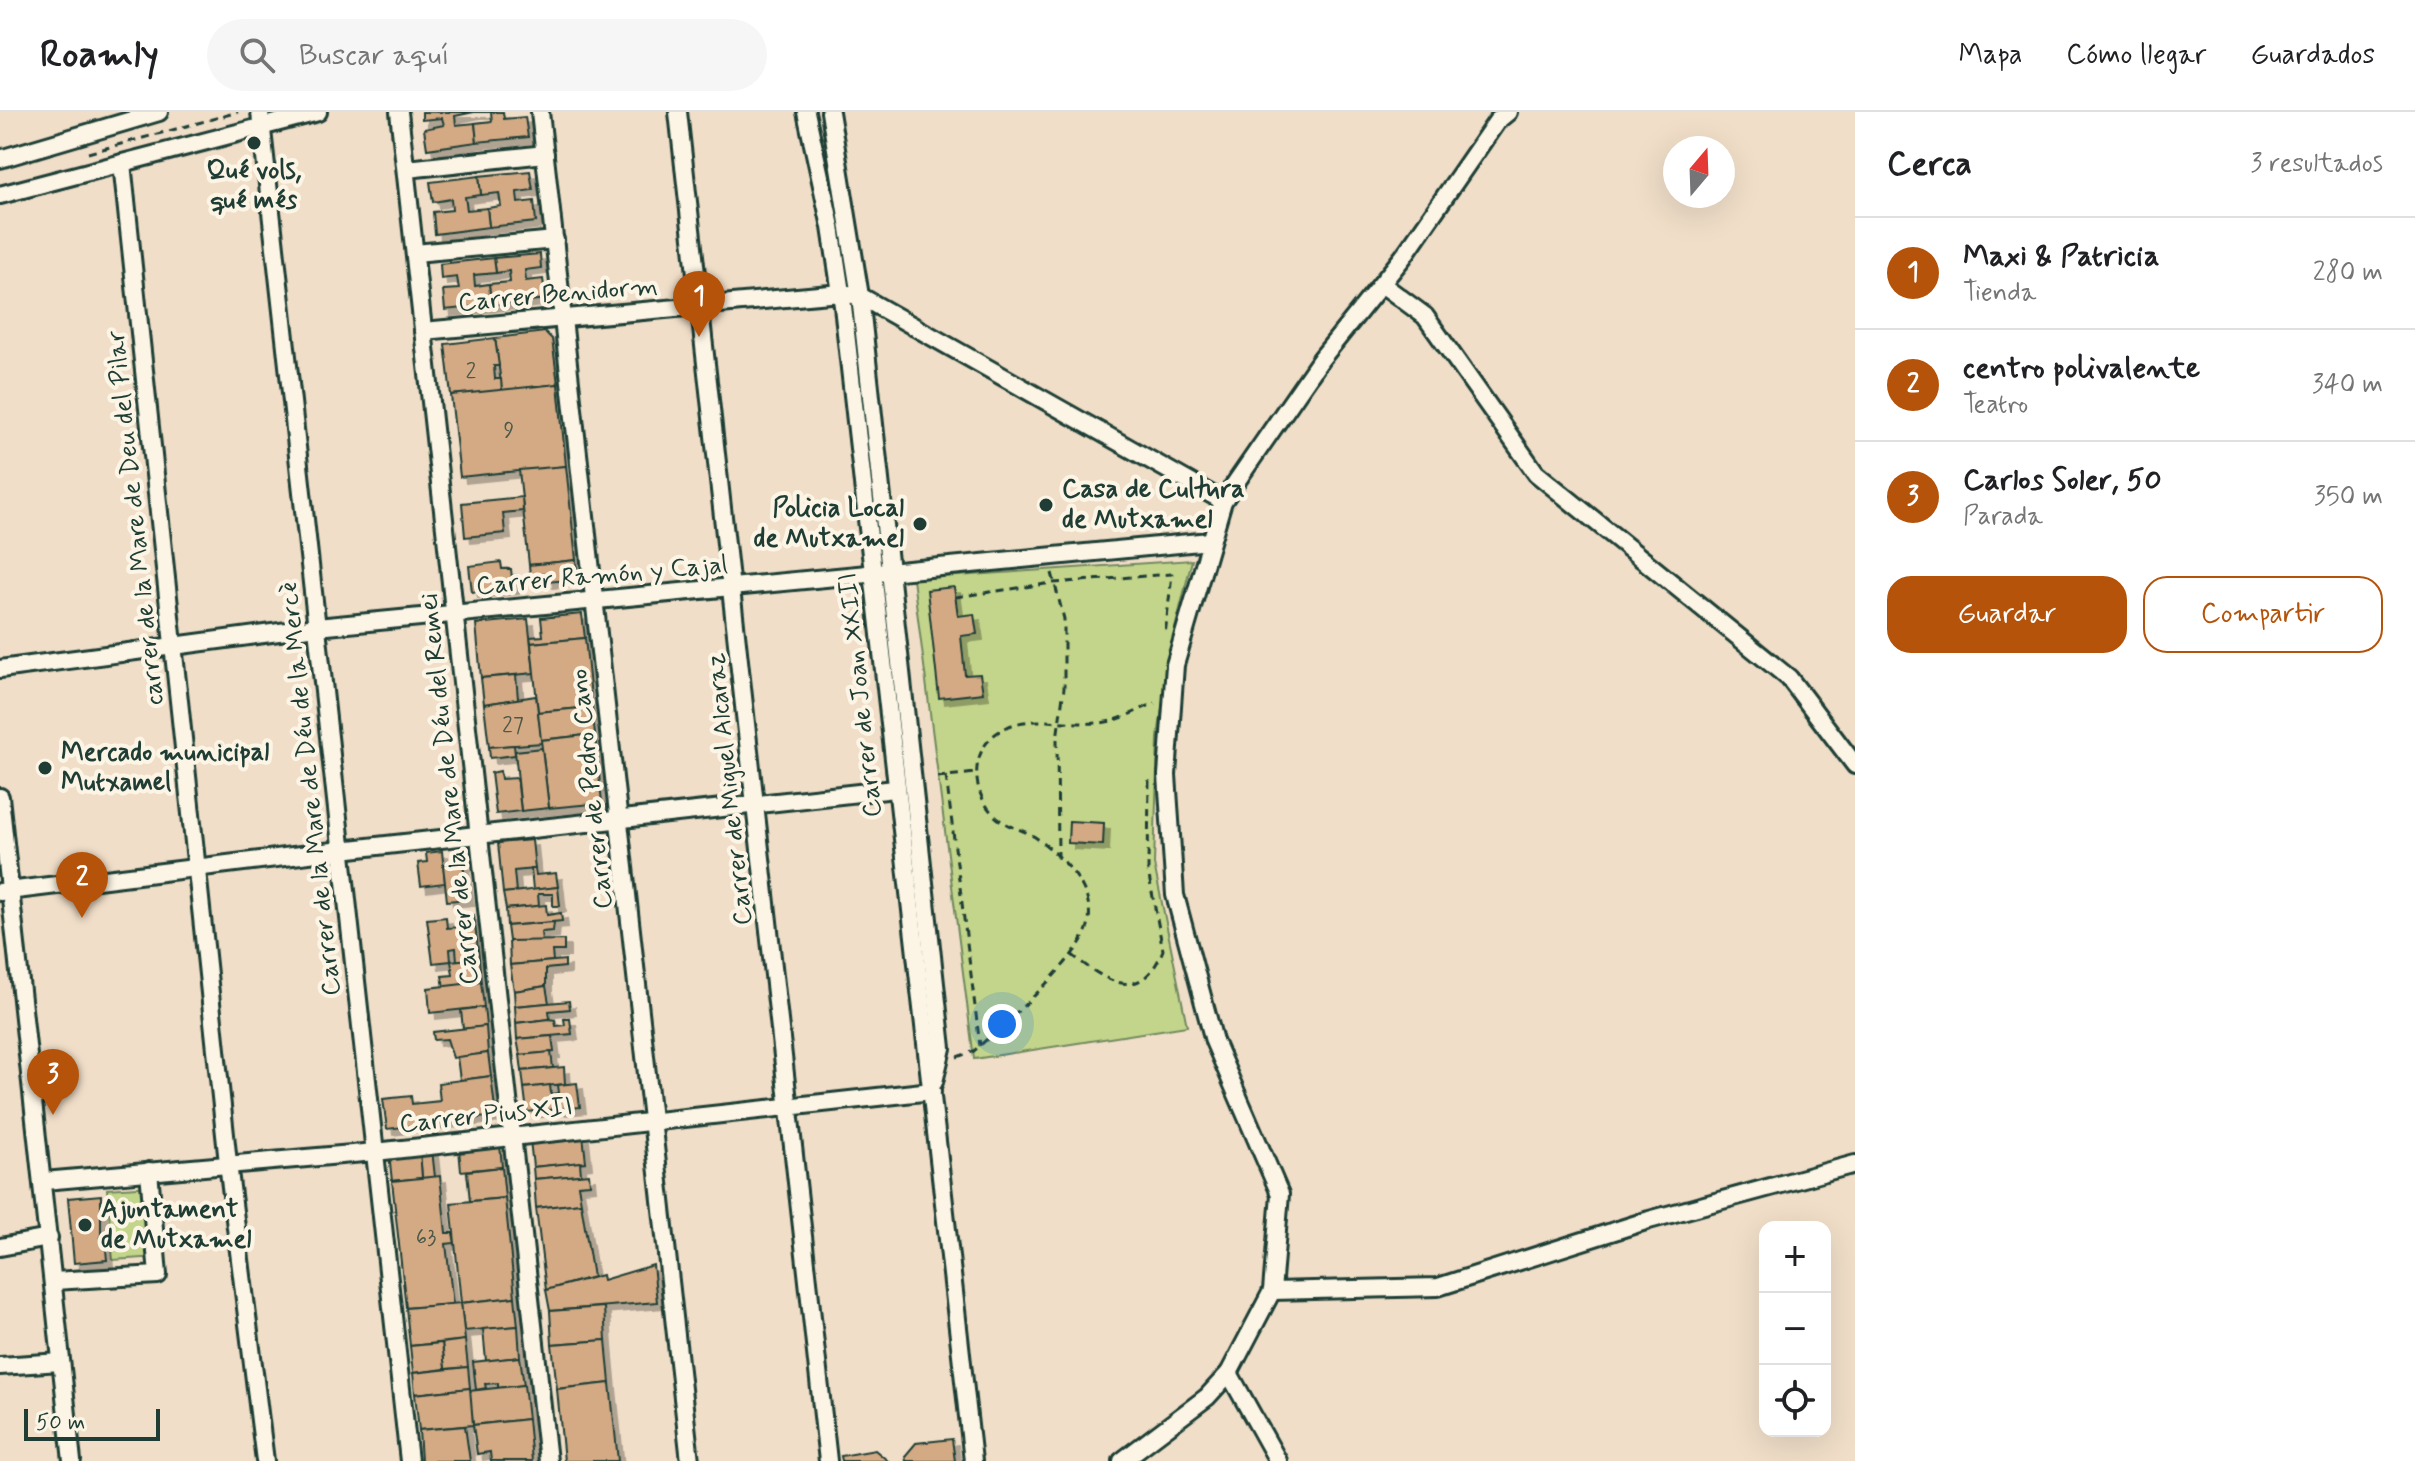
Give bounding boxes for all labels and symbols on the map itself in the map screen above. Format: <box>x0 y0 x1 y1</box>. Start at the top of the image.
marker: Qué vols, qué més <box>245 134 263 152</box>
north arrow <box>1663 136 1735 208</box>
place label: Qué vols, qué més <box>207 154 302 218</box>
street label: Carrer Benidorm <box>457 269 659 321</box>
pin: 1 <box>673 271 725 337</box>
street label: carrer de la Mare de Deu del Pilar <box>99 329 173 707</box>
house number: 2 <box>466 358 477 386</box>
house number: 9 <box>504 417 514 445</box>
place label: Casa de Cultura de Mutxamel <box>1062 473 1245 537</box>
place label: Policia Local de Mutxamel <box>754 492 904 556</box>
marker: Casa de Cultura de Mutxamel <box>1037 496 1055 514</box>
marker: Policia Local de Mutxamel <box>911 515 929 533</box>
street label: Carrer Ramón y Cajal <box>475 548 729 604</box>
street label: Carrer de Joan XXIII <box>831 571 891 819</box>
street label: Carrer de la Mare de Déu de la Mercè <box>272 580 350 998</box>
street label: Carrer de la Mare de Déu del Remei <box>413 591 487 987</box>
street label: Carrer de Miguel Alcaraz <box>699 651 761 927</box>
street label: Carrer de Pedro Cano <box>562 667 622 911</box>
house number: 27 <box>502 712 524 740</box>
place label: Mercado municipal Mutxamel <box>61 736 269 800</box>
marker: Mercado municipal Mutxamel <box>36 759 54 777</box>
pin: 2 <box>56 852 108 918</box>
your location <box>982 1004 1022 1044</box>
pin: 3 <box>27 1049 79 1115</box>
street label: Carrer Pius XII <box>398 1090 574 1142</box>
place label: Ajuntament de Mutxamel <box>101 1193 251 1257</box>
marker: Ajuntament de Mutxamel <box>76 1216 94 1234</box>
house number: 63 <box>416 1224 436 1252</box>
scale bar <box>24 1405 160 1441</box>

